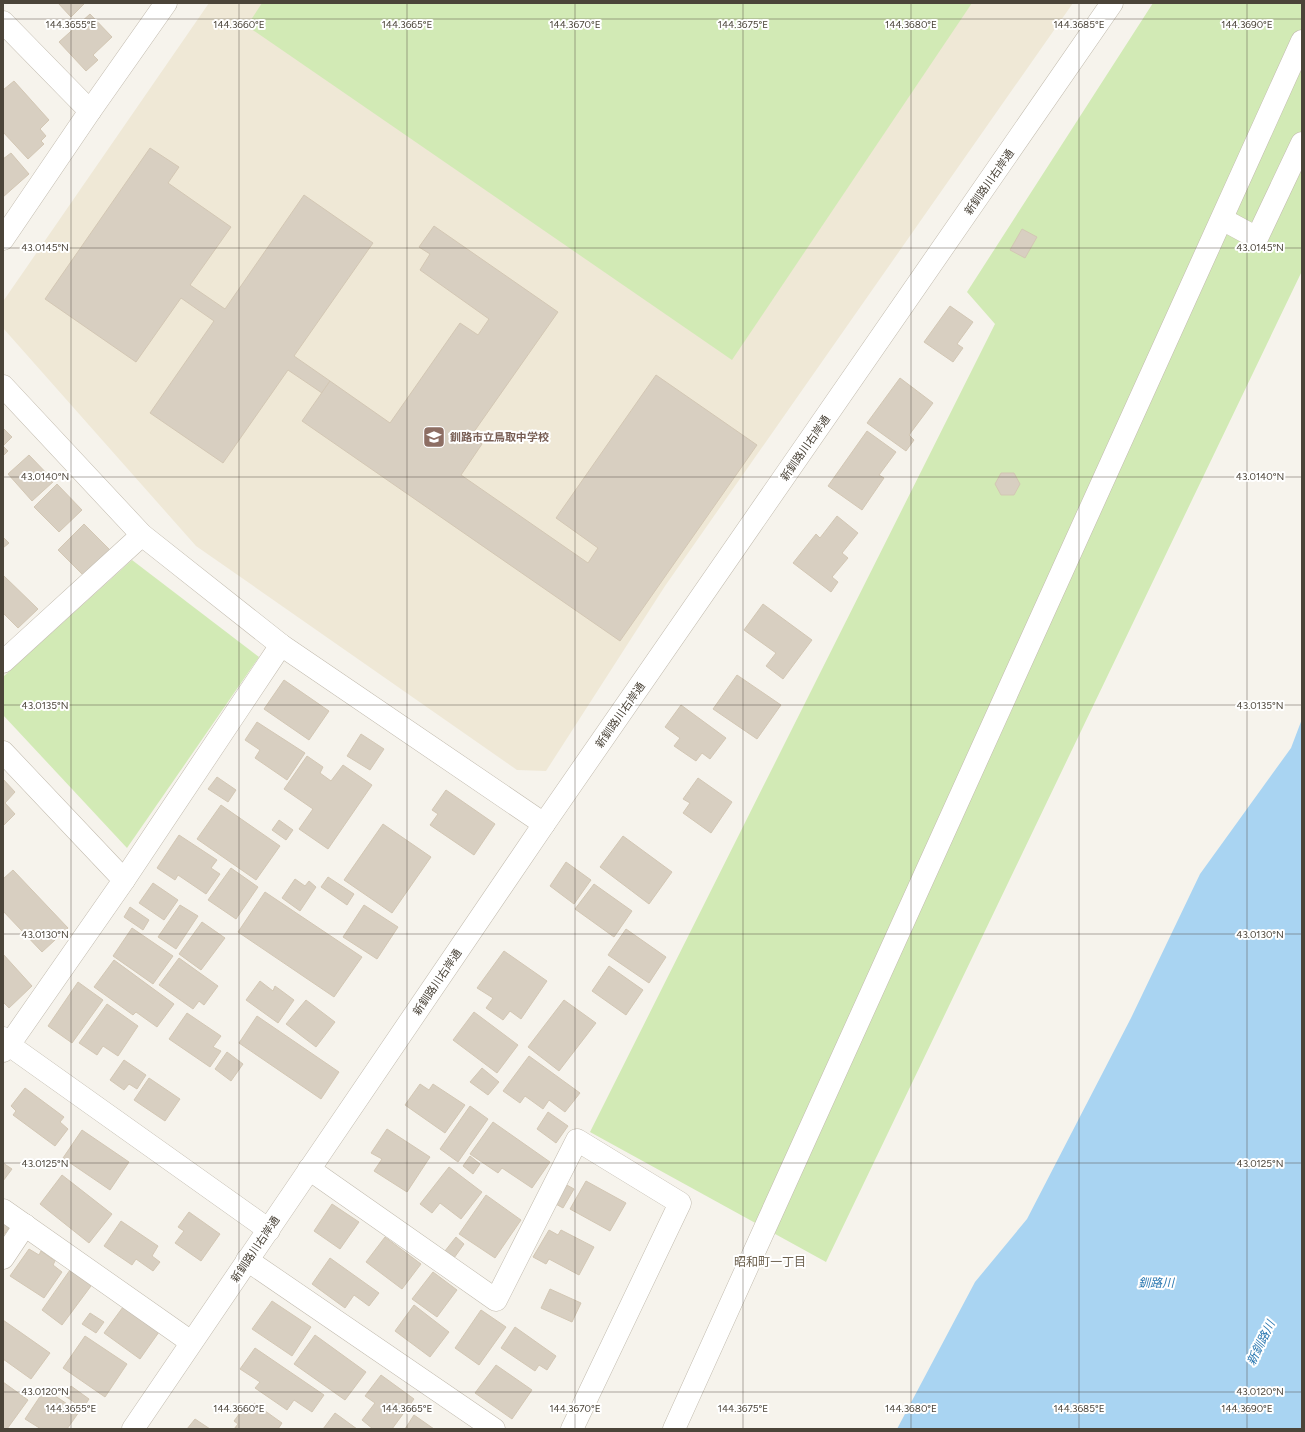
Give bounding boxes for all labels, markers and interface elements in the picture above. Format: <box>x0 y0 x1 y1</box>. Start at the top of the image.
text: 144.3655°E <box>46 18 96 31</box>
text: 144.3660°E <box>213 18 265 31</box>
text: 144.3665°E <box>382 18 432 31</box>
text: 144.3670°E <box>549 18 601 31</box>
text: 144.3675°E <box>718 18 768 31</box>
text: 144.3680°E <box>885 18 937 31</box>
text: 144.3685°E <box>1053 18 1105 31</box>
text: 144.3690°E <box>1221 18 1273 31</box>
street label: 新釧路川右岸通 <box>962 147 1017 218</box>
text: 43.0145°N <box>21 241 69 254</box>
text: 43.0145°N <box>1236 241 1284 254</box>
street label: 新釧路川右岸通 <box>778 413 833 484</box>
school or university icon: 釧路市立鳥取中学校 <box>421 424 447 450</box>
place label: 釧路市立鳥取中学校 <box>450 431 549 444</box>
text: 43.0140°N <box>21 470 69 483</box>
text: 43.0140°N <box>1236 470 1284 483</box>
street label: 新釧路川右岸通 <box>593 680 648 751</box>
text: 43.0135°N <box>22 699 68 712</box>
text: 43.0135°N <box>1237 699 1283 712</box>
text: 43.0130°N <box>21 928 69 941</box>
text: 43.0130°N <box>1236 928 1284 941</box>
street label: 新釧路川右岸通 <box>410 947 464 1018</box>
text: 43.0125°N <box>21 1157 69 1170</box>
text: 43.0125°N <box>1236 1157 1284 1170</box>
street label: 新釧路川右岸通 <box>228 1214 282 1285</box>
district label: 昭和町一丁目 <box>734 1255 806 1269</box>
water label: 釧路川 <box>1138 1276 1176 1290</box>
water label: 新釧路川 <box>1244 1317 1279 1368</box>
text: 43.0120°N <box>21 1385 69 1398</box>
text: 43.0120°N <box>1236 1385 1284 1398</box>
text: 144.3655°E <box>46 1402 96 1415</box>
text: 144.3660°E <box>213 1402 265 1415</box>
text: 144.3665°E <box>382 1402 432 1415</box>
text: 144.3670°E <box>549 1402 601 1415</box>
text: 144.3675°E <box>718 1402 768 1415</box>
text: 144.3680°E <box>885 1402 937 1415</box>
text: 144.3685°E <box>1053 1402 1105 1415</box>
text: 144.3690°E <box>1221 1402 1273 1415</box>

